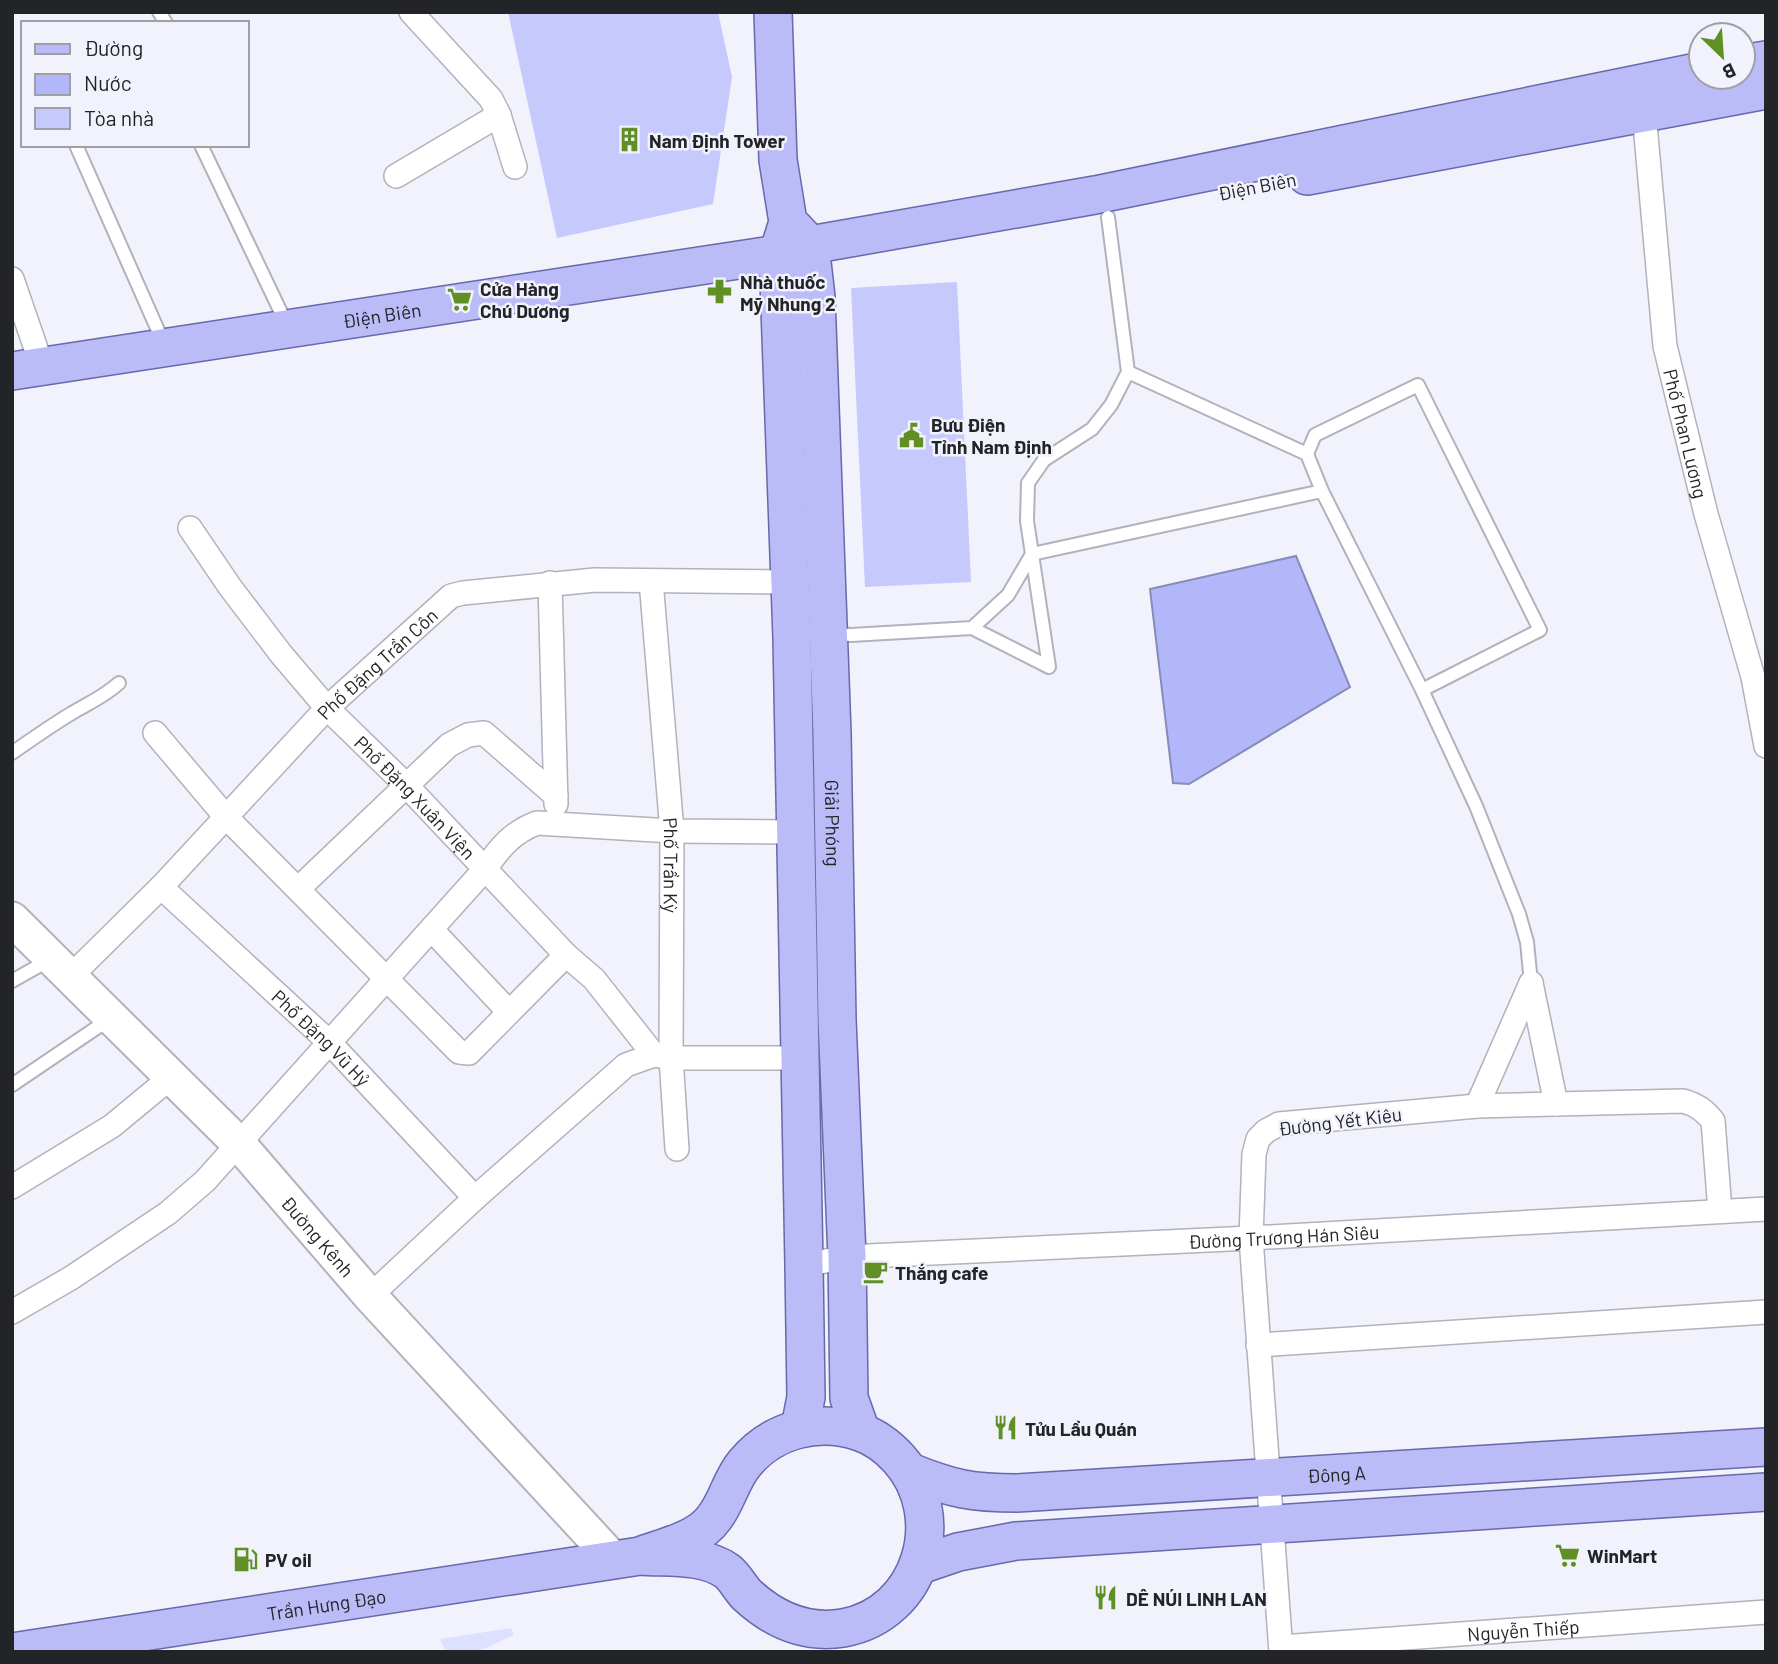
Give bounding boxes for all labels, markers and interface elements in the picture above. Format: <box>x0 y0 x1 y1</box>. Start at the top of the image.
legend <box>21 21 248 147</box>
north arrow <box>1687 21 1757 91</box>
text: Đường <box>84 35 143 60</box>
text: B <box>1719 59 1740 85</box>
text: Nước <box>84 70 132 95</box>
text: Tòa nhà <box>84 105 154 130</box>
building icon: Nam Định Tower <box>615 126 643 154</box>
place label: Nam Định Tower <box>649 129 786 152</box>
street label: Điện Biên <box>1216 167 1298 205</box>
place label: Nhà thuốc Mỹ Nhung 2 <box>740 270 836 315</box>
place label: Cửa Hàng Chú Dương <box>480 277 570 322</box>
pharmacy icon: Nhà thuốc Mỹ Nhung 2 <box>706 278 734 306</box>
supermarket icon: Cửa Hàng Chú Dương <box>446 285 474 313</box>
street label: Điện Biên <box>341 297 423 332</box>
street label: Phố Phan Lương <box>1659 366 1713 500</box>
place label: Bưu Điện Tỉnh Nam Định <box>931 413 1052 458</box>
public building icon: Bưu Điện Tỉnh Nam Định <box>897 421 925 449</box>
street label: Phố Đặng Trần Côn <box>311 603 442 723</box>
street label: Phố Đặng Xuân Viện <box>350 730 481 864</box>
street label: Giải Phóng <box>821 779 846 867</box>
street label: Phố Trần Kỳ <box>659 816 684 913</box>
street label: Phố Đặng Vũ Hỷ <box>268 984 376 1091</box>
street label: Đường Yết Kiêu <box>1277 1102 1403 1140</box>
street label: Đường Kênh <box>277 1191 359 1281</box>
street label: Đường Trương Hán Siêu <box>1188 1219 1380 1252</box>
cafe icon: Thắng cafe <box>861 1258 889 1286</box>
place label: Thắng cafe <box>895 1261 988 1284</box>
restaurant icon: Tửu Lầu Quán <box>991 1414 1019 1442</box>
place label: Tửu Lầu Quán <box>1025 1417 1137 1440</box>
street label: Đông A <box>1306 1460 1367 1487</box>
supermarket icon: WinMart <box>1553 1541 1581 1569</box>
place label: WinMart <box>1587 1544 1657 1567</box>
fuel station icon: PV oil <box>231 1545 259 1573</box>
place label: PV oil <box>265 1548 312 1571</box>
street label: Trần Hưng Đạo <box>265 1583 387 1624</box>
restaurant icon: DÊ NÚI LINH LAN <box>1092 1584 1120 1612</box>
place label: DÊ NÚI LINH LAN <box>1126 1587 1267 1610</box>
street label: Nguyễn Thiếp <box>1466 1614 1580 1645</box>

